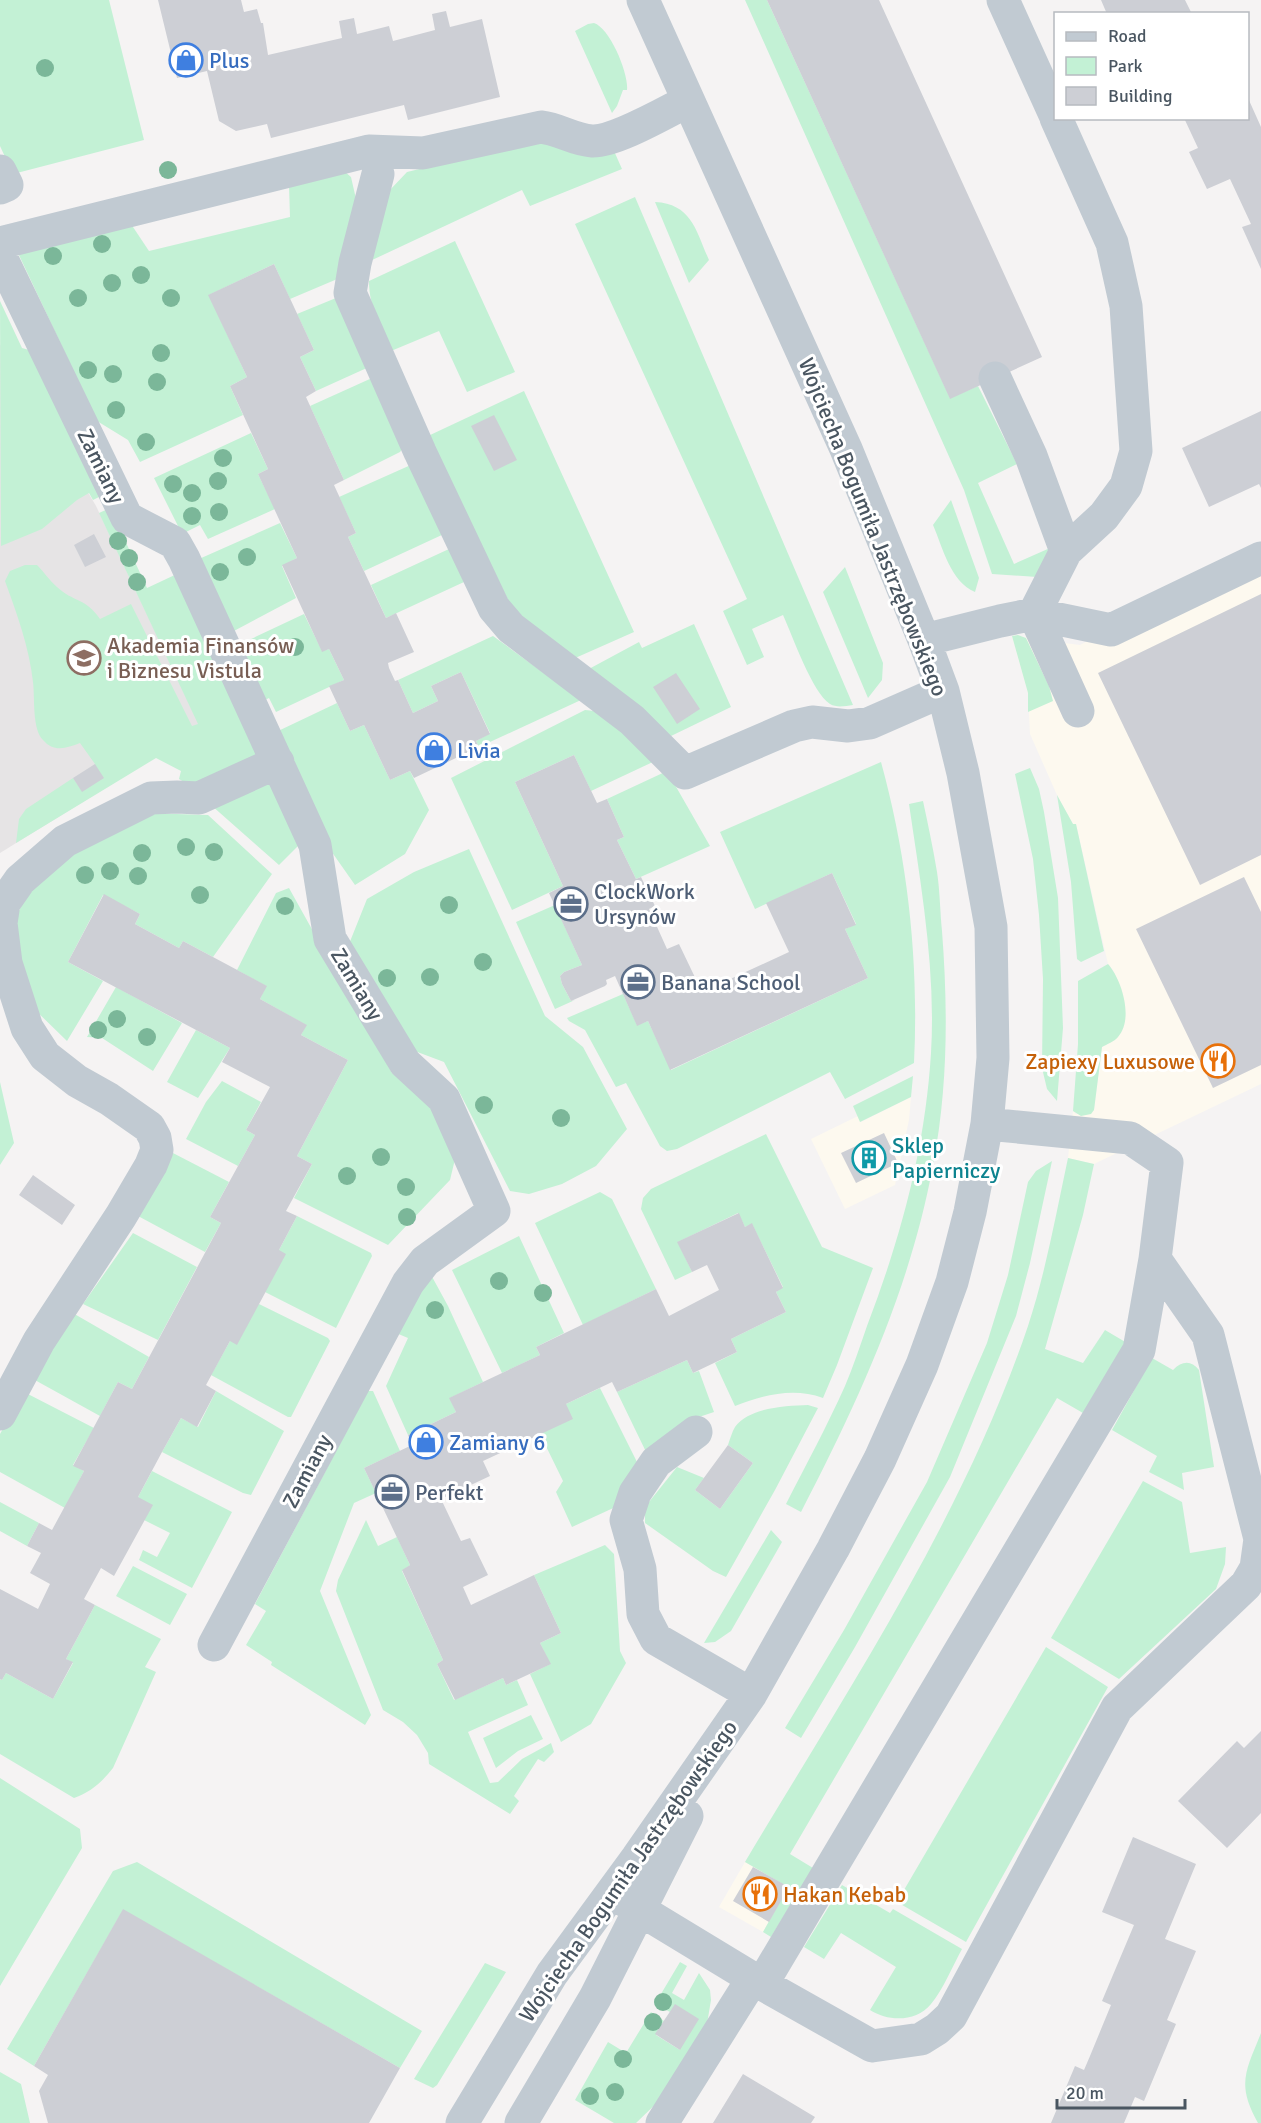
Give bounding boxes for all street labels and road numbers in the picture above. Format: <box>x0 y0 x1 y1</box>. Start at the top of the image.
street label: Wojciecha Bogumiła Jastrzębowskiego <box>793 354 953 700</box>
street label: Zamiany <box>71 424 131 508</box>
street label: Zamiany <box>325 943 389 1026</box>
street label: Zamiany <box>276 1429 338 1513</box>
street label: Wojciecha Bogumiła Jastrzębowskiego <box>513 1715 743 2027</box>

